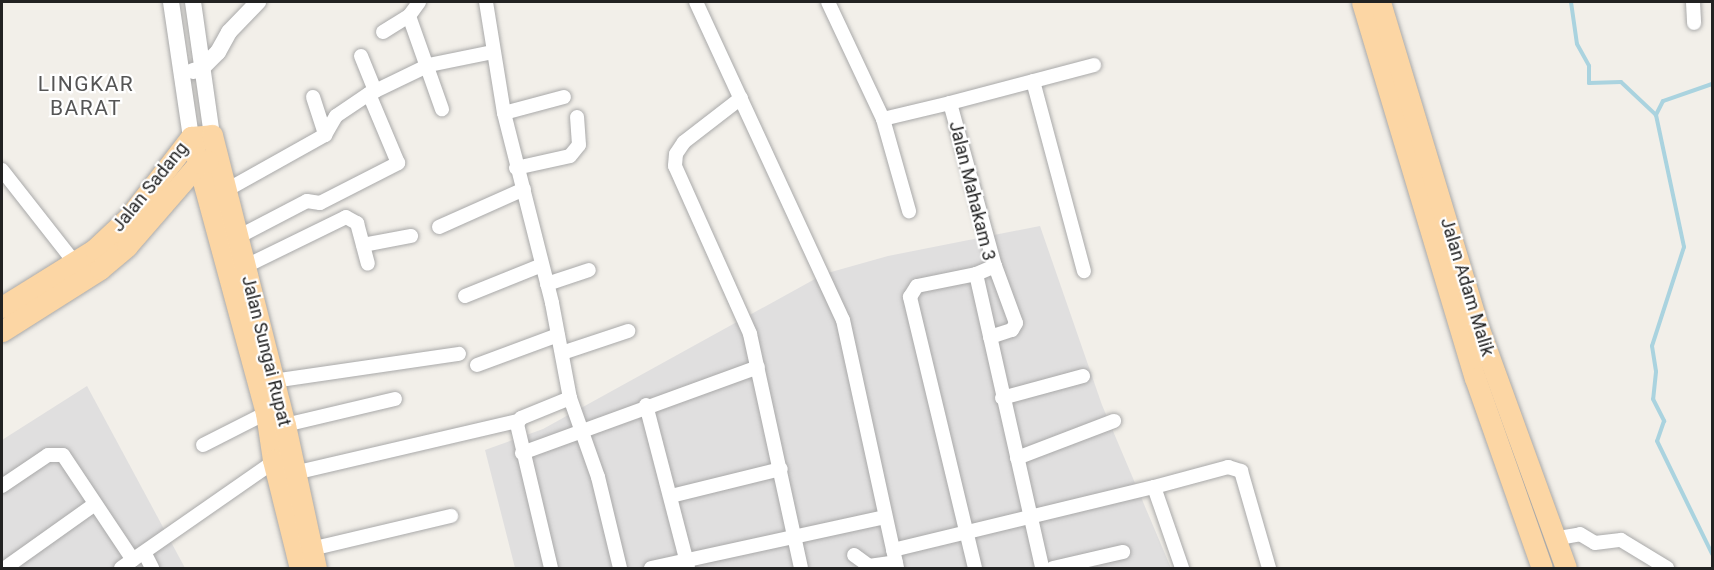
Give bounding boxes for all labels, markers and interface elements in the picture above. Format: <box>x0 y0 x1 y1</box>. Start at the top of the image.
district label: LINGKAR BARAT <box>38 71 134 121</box>
street label: Jalan Mahakam 3 <box>944 119 1000 263</box>
street label: Jalan Sadang <box>107 138 193 236</box>
street label: Jalan Adam Malik <box>1436 215 1498 359</box>
street label: Jalan Sungai Rupat <box>237 273 295 429</box>

